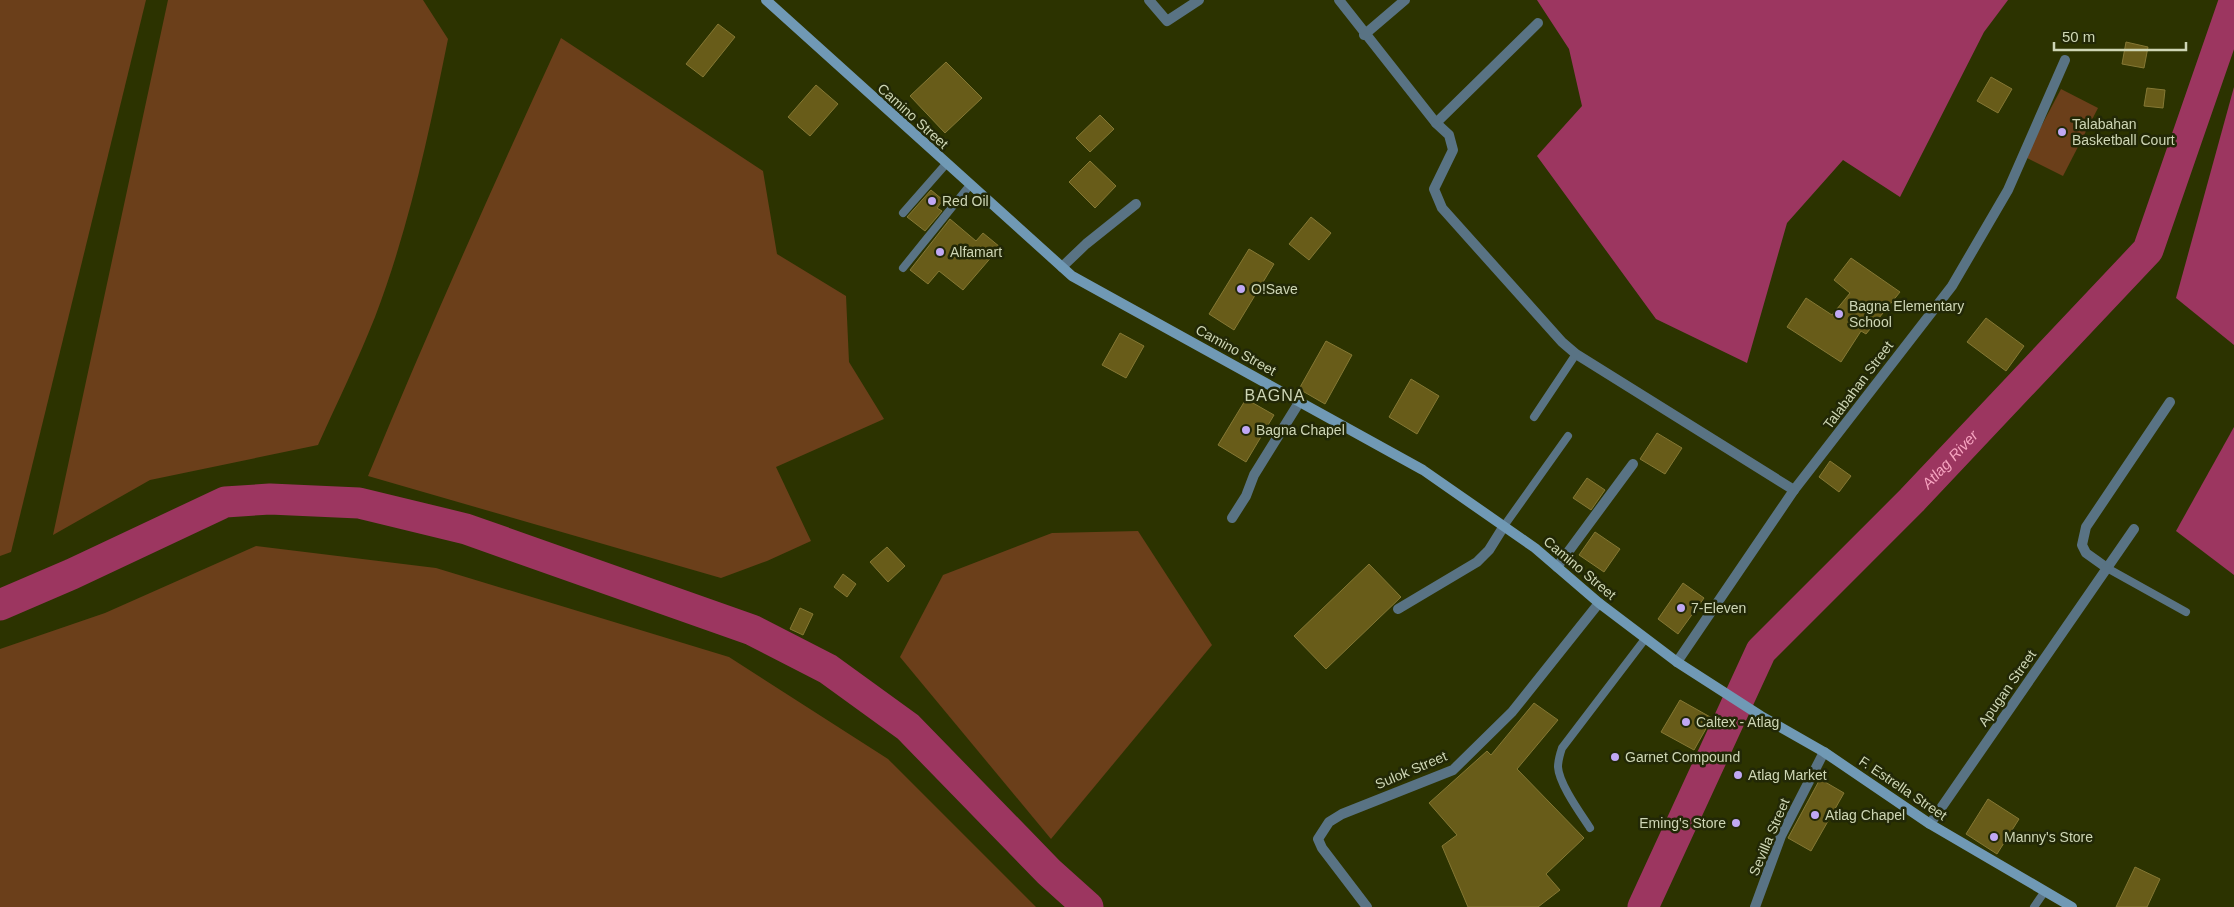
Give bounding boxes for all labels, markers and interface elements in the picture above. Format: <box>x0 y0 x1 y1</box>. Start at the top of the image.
scale bar <box>2054 20 2186 52</box>
text: 50 m <box>2062 28 2095 45</box>
street label: Camino Street <box>874 80 952 152</box>
place label: Talabahan Basketball Court <box>2072 116 2175 148</box>
marker: Talabahan Basketball Court <box>2056 126 2068 138</box>
place label: Red Oil <box>942 193 989 209</box>
marker: Red Oil <box>926 195 938 207</box>
place label: Alfamart <box>950 244 1002 260</box>
marker: Alfamart <box>934 246 946 258</box>
place label: O!Save <box>1251 281 1298 297</box>
marker: O!Save <box>1235 283 1247 295</box>
place label: Bagna Elementary School <box>1849 298 1964 330</box>
marker: Bagna Elementary School <box>1833 308 1845 320</box>
street label: Camino Street <box>1193 321 1279 379</box>
street label: Talabahan Street <box>1820 338 1896 432</box>
district label: BAGNA <box>1244 387 1306 404</box>
place label: Bagna Chapel <box>1256 422 1345 438</box>
marker: Bagna Chapel <box>1240 424 1252 436</box>
water label: Atlag River <box>1918 426 1982 493</box>
street label: Camino Street <box>1541 533 1619 603</box>
place label: 7-Eleven <box>1691 600 1746 616</box>
marker: 7-Eleven <box>1675 602 1687 614</box>
street label: Apugan Street <box>1975 647 2039 729</box>
place label: Caltex - Atlag <box>1696 714 1779 730</box>
marker: Caltex - Atlag <box>1680 716 1692 728</box>
street label: Sulok Street <box>1373 748 1449 792</box>
place label: Garnet Compound <box>1625 749 1740 765</box>
marker: Garnet Compound <box>1609 751 1621 763</box>
street label: F. Estrella Street <box>1856 753 1950 823</box>
place label: Atlag Market <box>1748 767 1827 783</box>
marker: Atlag Market <box>1732 769 1744 781</box>
street label: Sevilla Street <box>1746 796 1793 878</box>
place label: Atlag Chapel <box>1825 807 1905 823</box>
marker: Atlag Chapel <box>1809 809 1821 821</box>
place label: Eming's Store <box>1639 815 1726 831</box>
marker: Eming's Store <box>1730 817 1742 829</box>
place label: Manny's Store <box>2004 829 2093 845</box>
marker: Manny's Store <box>1988 831 2000 843</box>

